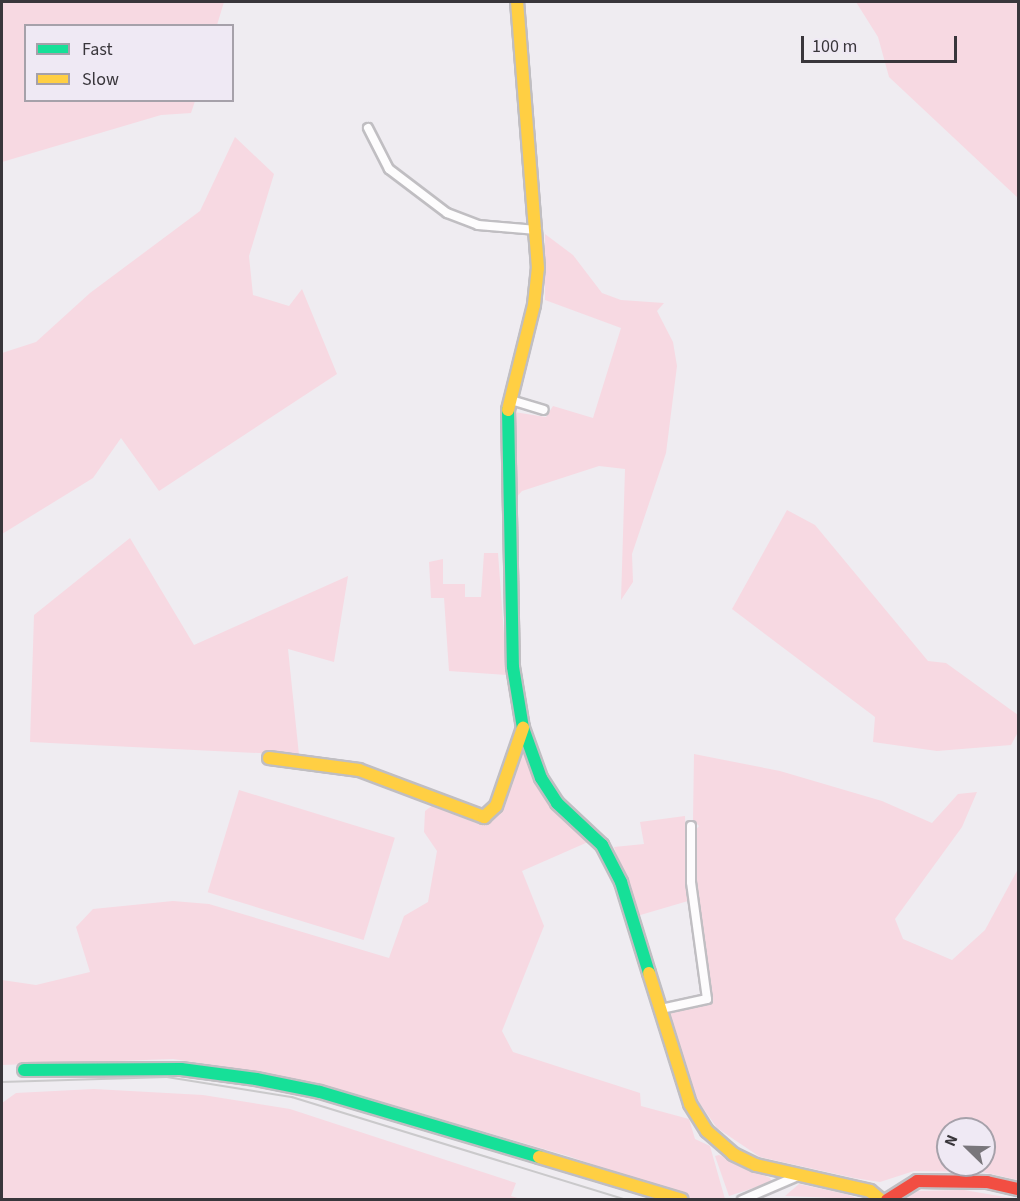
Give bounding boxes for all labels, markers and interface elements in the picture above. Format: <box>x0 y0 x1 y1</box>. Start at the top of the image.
legend <box>24 24 234 102</box>
scale bar <box>804 24 960 62</box>
text: 100 m <box>812 34 857 59</box>
text: Fast <box>82 37 113 62</box>
text: Slow <box>82 67 119 92</box>
north arrow <box>936 1117 996 1177</box>
text: N <box>939 1132 963 1150</box>

